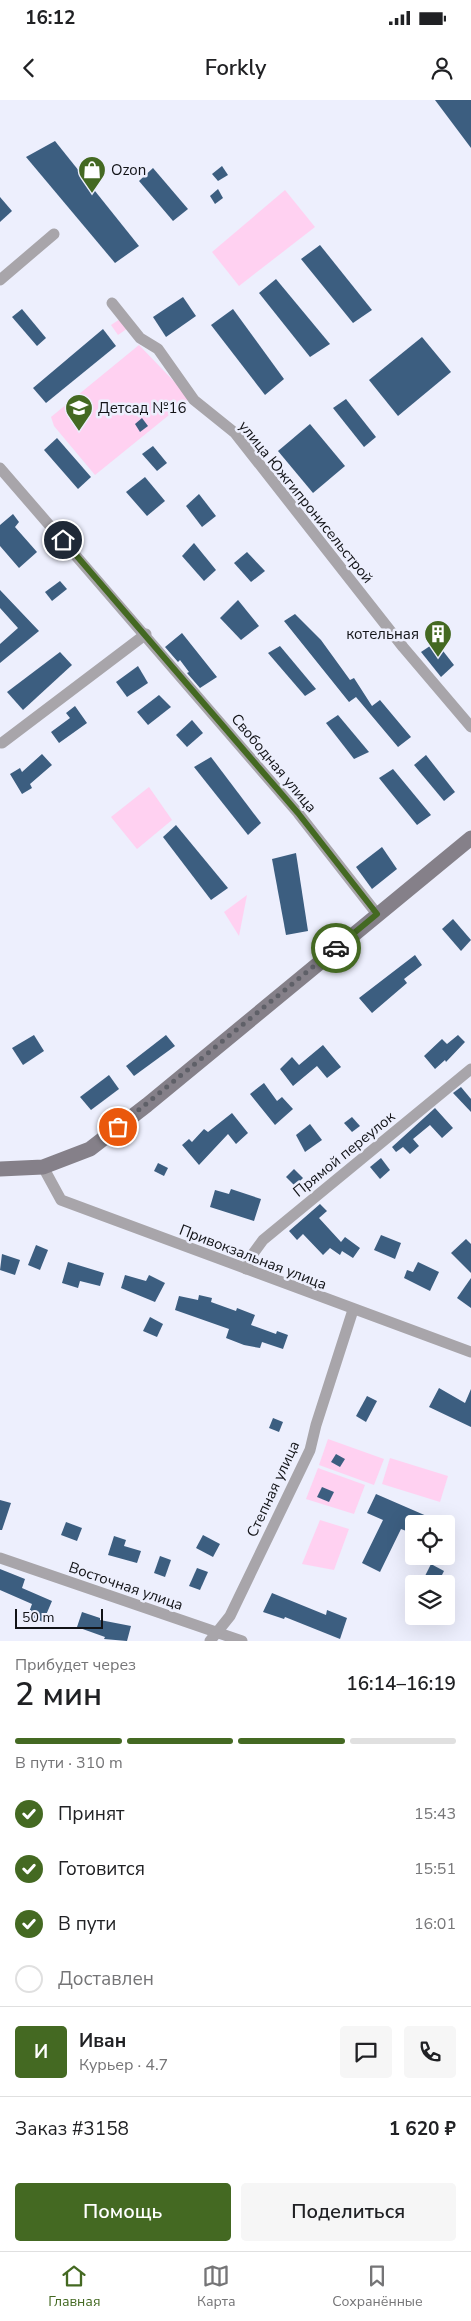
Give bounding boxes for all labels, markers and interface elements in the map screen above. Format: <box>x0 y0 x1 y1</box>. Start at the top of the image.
text: 16:12 <box>25 5 75 31</box>
text: Forkly <box>205 53 266 83</box>
icon: back <box>15 54 43 82</box>
icon: person <box>428 54 456 82</box>
shop icon: Ozon <box>77 155 107 194</box>
place label: Ozon <box>111 160 146 180</box>
school or university icon: Детсад №16 <box>64 393 94 432</box>
place label: Детсад №16 <box>98 398 187 418</box>
street label: улица Южгипронисельстрой <box>234 417 378 587</box>
pin <box>42 519 84 561</box>
icon: home <box>49 526 77 554</box>
building icon: котельная <box>423 619 453 658</box>
place label: котельная <box>346 624 419 644</box>
street label: Свободная улица <box>227 709 321 817</box>
courier <box>311 923 361 973</box>
icon: car <box>322 934 350 962</box>
pin <box>97 1106 139 1148</box>
street label: Прямой переулок <box>289 1107 399 1201</box>
icon: bag <box>104 1113 132 1141</box>
street label: Привокзальная улица <box>176 1220 330 1294</box>
street label: Степная улица <box>242 1438 304 1540</box>
map controls <box>405 1515 455 1625</box>
button: locate <box>405 1515 455 1565</box>
street label: Восточная улица <box>66 1557 186 1615</box>
button: layers <box>405 1575 455 1625</box>
scale bar <box>15 1606 102 1629</box>
text: 50 m <box>22 1608 54 1627</box>
text: Прибудет через <box>15 1654 136 1676</box>
text: 16:14–16:19 <box>346 1671 456 1697</box>
text: 2 мин <box>15 1673 102 1716</box>
text: В пути · 310 m <box>15 1752 123 1774</box>
icon: check <box>15 1800 43 1828</box>
text: Принят <box>58 1801 125 1827</box>
text: 15:43 <box>414 1803 456 1825</box>
icon: check <box>15 1855 43 1883</box>
text: Готовится <box>58 1856 145 1882</box>
text: 15:51 <box>414 1858 456 1880</box>
icon: check <box>15 1910 43 1938</box>
text: В пути <box>58 1911 116 1937</box>
text: 16:01 <box>414 1913 456 1935</box>
text: Доставлен <box>58 1966 154 1992</box>
button: chat <box>340 2026 392 2078</box>
button: phone <box>404 2026 456 2078</box>
text: Иван <box>79 2028 126 2054</box>
text: И <box>34 2039 48 2065</box>
text: Курьер · 4.7 <box>79 2054 168 2076</box>
text: Заказ #3158 <box>15 2116 129 2142</box>
text: 1 620 ₽ <box>389 2116 456 2142</box>
button: Помощь <box>15 2183 231 2241</box>
button: Поделиться <box>241 2183 456 2241</box>
tab: Главная <box>48 2262 100 2311</box>
tab: Карта <box>197 2262 236 2311</box>
tab: Сохранённые <box>332 2262 423 2311</box>

